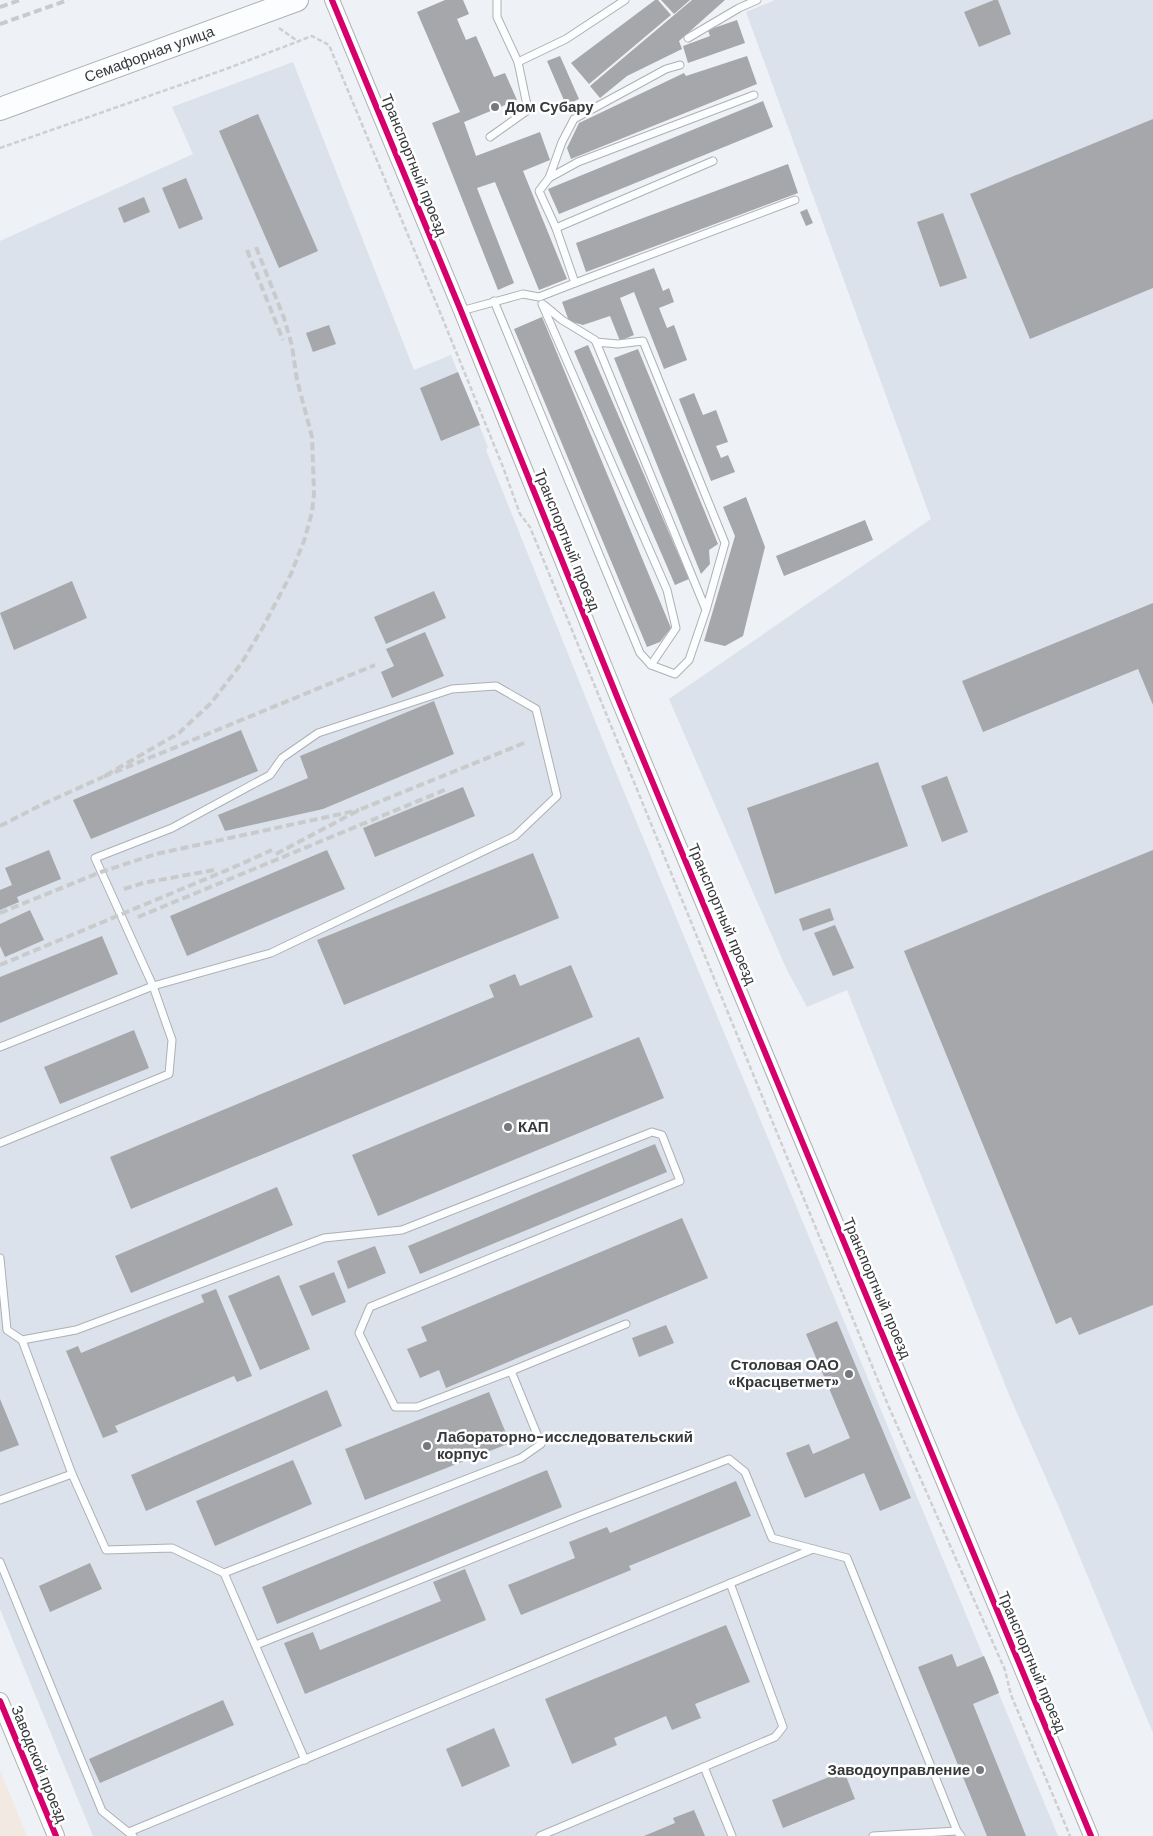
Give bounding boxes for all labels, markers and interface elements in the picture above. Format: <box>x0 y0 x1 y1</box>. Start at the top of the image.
street label: Семафорная улица <box>82 21 218 87</box>
street label: Транспортный проезд <box>376 91 452 239</box>
place label: Дом Субару <box>505 97 594 117</box>
marker: Дом Субару <box>489 101 501 113</box>
street label: Транспортный проезд <box>529 466 605 614</box>
street label: Транспортный проезд <box>683 840 761 988</box>
place label: КАП <box>518 1117 549 1137</box>
marker: КАП <box>502 1121 514 1133</box>
street label: Транспортный проезд <box>838 1214 916 1362</box>
place label: Столовая ОАО «Красцветмет» <box>728 1355 839 1392</box>
marker: Столовая ОАО «Красцветмет» <box>843 1368 855 1380</box>
place label: Лабораторно-исследовательский корпус <box>437 1427 693 1464</box>
marker: Лабораторно-исследовательский корпус <box>421 1440 433 1452</box>
street label: Транспортный проезд <box>993 1588 1071 1736</box>
street label: Заводской проезд <box>6 1702 72 1826</box>
place label: Заводоуправление <box>828 1760 970 1780</box>
marker: Заводоуправление <box>974 1764 986 1776</box>

